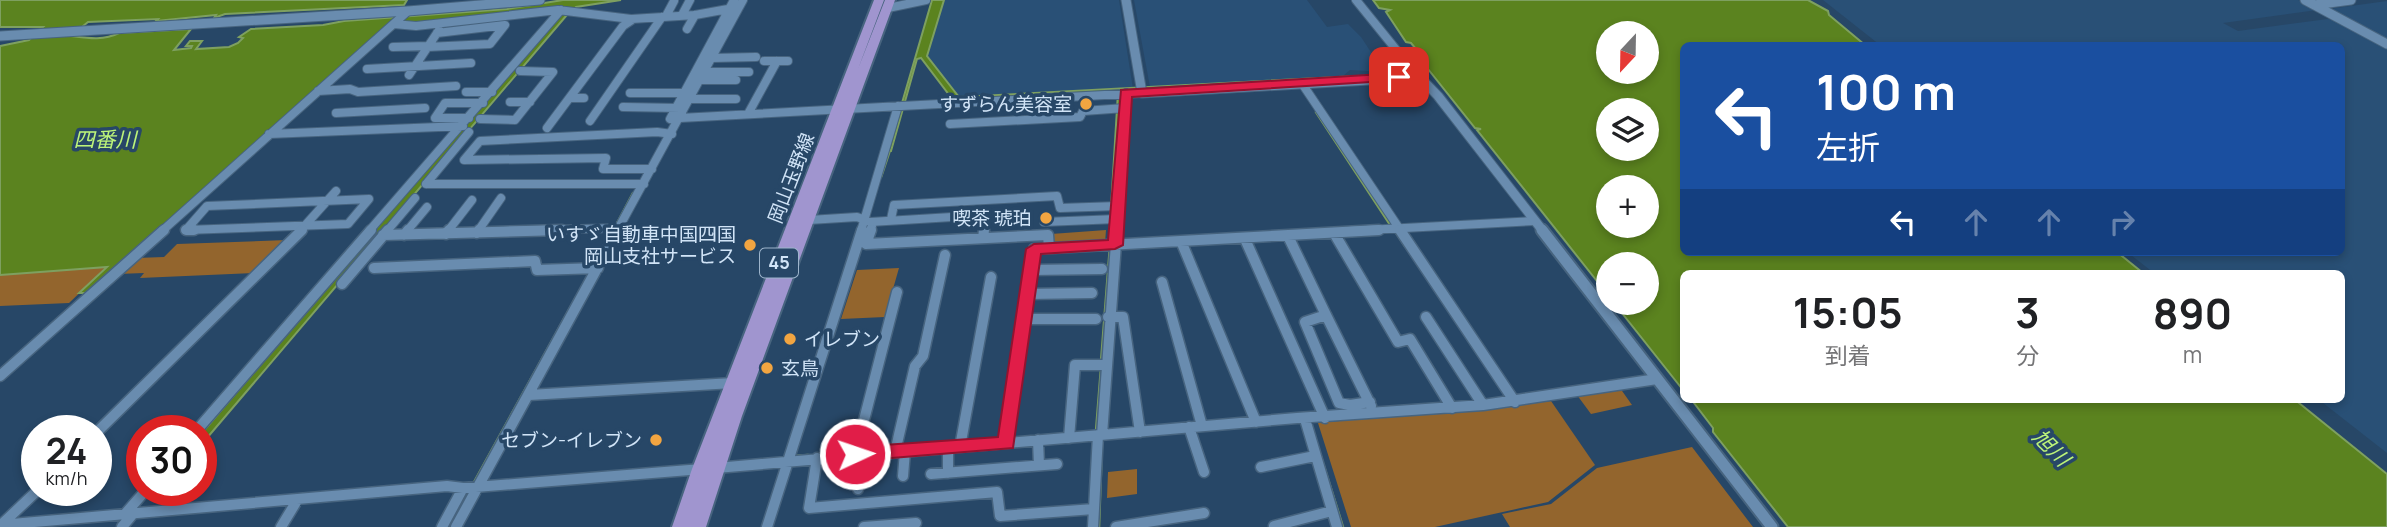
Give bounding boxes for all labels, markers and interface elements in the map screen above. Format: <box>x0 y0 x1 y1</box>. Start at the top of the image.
north arrow <box>1596 21 1659 84</box>
map controls <box>1596 21 1659 315</box>
pin <box>1369 47 1429 107</box>
icon: arrive <box>1380 58 1418 96</box>
text: 100 m <box>1816 58 1956 125</box>
icon: left <box>1701 70 1792 161</box>
place label: すずらん美容室 <box>939 91 1072 117</box>
marker: すずらん美容室 <box>1078 96 1094 112</box>
button: layers <box>1596 98 1659 161</box>
water label: 四番川 <box>74 125 138 153</box>
text: 左折 <box>1816 125 1880 169</box>
street label: 岡山玉野線 <box>762 129 820 227</box>
button: + <box>1596 175 1659 238</box>
icon: left <box>1884 203 1922 241</box>
icon: ahead <box>1957 203 1995 241</box>
icon: ahead <box>2030 203 2068 241</box>
icon: right <box>2103 203 2141 241</box>
place label: 喫茶 琥珀 <box>952 205 1032 231</box>
marker: 喫茶 琥珀 <box>1038 210 1054 226</box>
place label: いすゞ自動車中国四国 岡山支社サービス <box>546 221 736 269</box>
marker: いすゞ自動車中国四国 岡山支社サービス <box>742 237 758 253</box>
road number: 45 <box>760 248 798 278</box>
button: − <box>1596 252 1659 315</box>
text: 15:05 <box>1793 283 1903 341</box>
text: 3 <box>2015 283 2040 341</box>
text: 890 <box>2153 284 2232 342</box>
place label: イレブン <box>804 326 880 352</box>
marker: イレブン <box>782 331 798 347</box>
text: m <box>2183 338 2202 370</box>
text: 到着 <box>1825 339 1871 371</box>
text: 分 <box>2016 339 2039 371</box>
place label: 玄鳥 <box>781 355 819 381</box>
marker: 玄鳥 <box>759 360 775 376</box>
speed limit sign: 30 <box>126 415 217 506</box>
position arrow <box>818 417 892 491</box>
water label: 旭川 <box>2027 423 2078 473</box>
text: 24 <box>46 427 87 475</box>
place label: セブン-イレブン <box>501 427 642 453</box>
marker: セブン-イレブン <box>648 432 664 448</box>
text: km/h <box>46 466 87 490</box>

